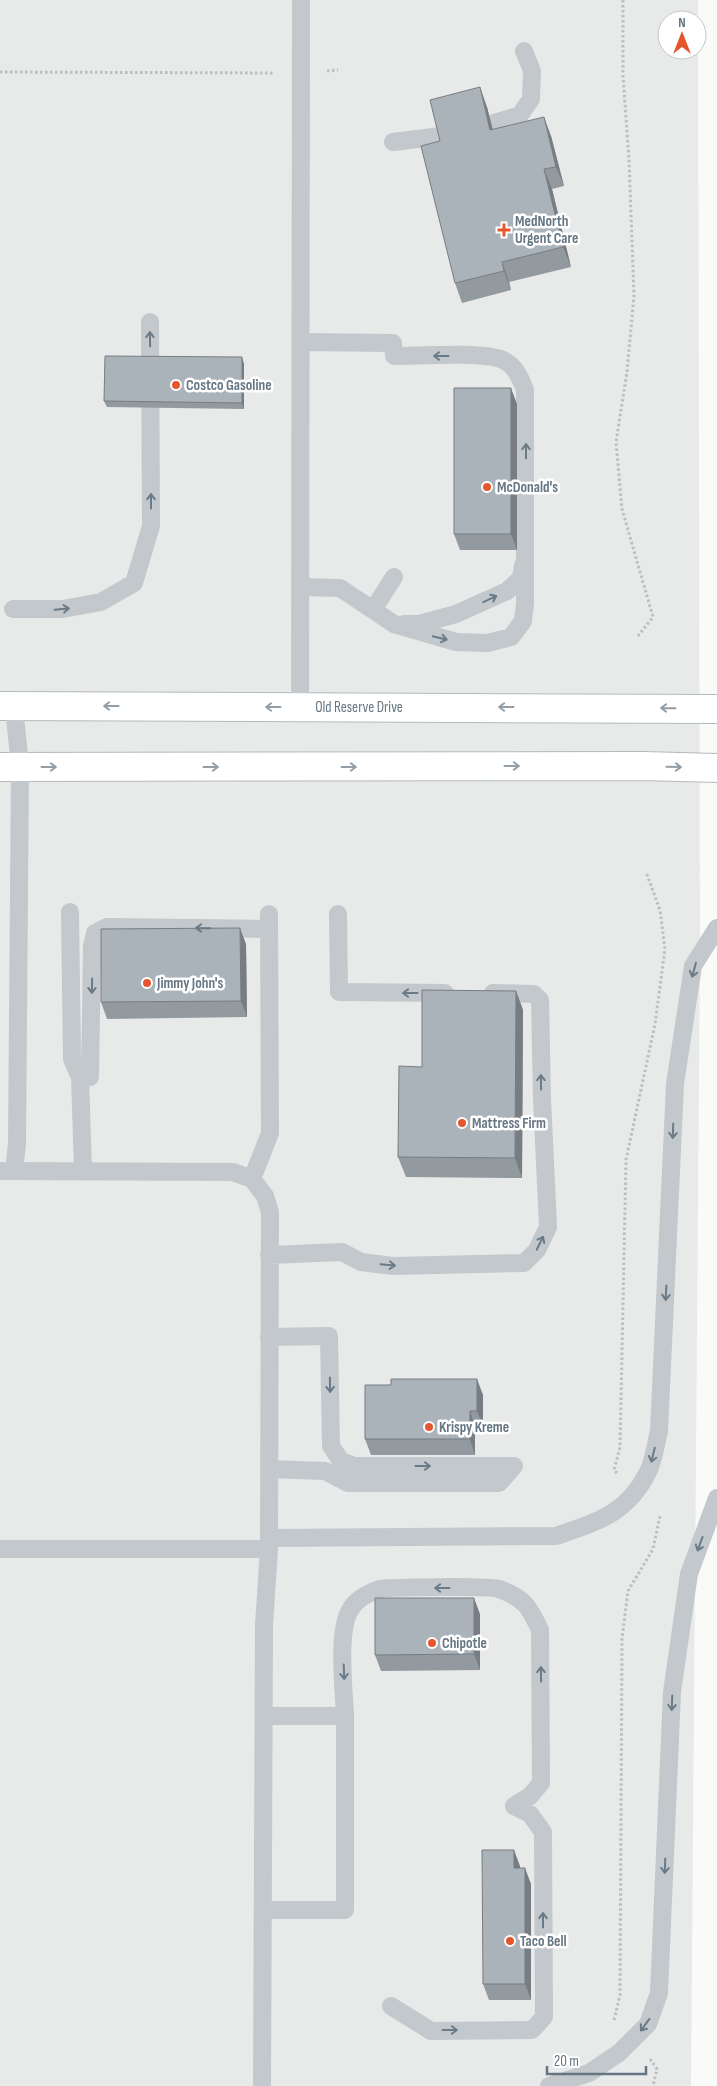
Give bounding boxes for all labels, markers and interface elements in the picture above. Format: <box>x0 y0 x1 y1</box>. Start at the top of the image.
north arrow <box>657 10 707 60</box>
text: N <box>678 14 686 31</box>
place label: MedNorth Urgent Care <box>515 212 578 248</box>
marker: MedNorth Urgent Care <box>497 223 511 237</box>
one-way arrow <box>146 331 155 347</box>
one-way arrow <box>433 351 450 361</box>
place label: Costco Gasoline <box>186 376 272 395</box>
marker: Costco Gasoline <box>170 379 182 391</box>
one-way arrow <box>521 444 531 460</box>
place label: McDonald's <box>497 478 558 497</box>
marker: McDonald's <box>481 481 493 493</box>
one-way arrow <box>146 493 156 510</box>
one-way arrow <box>482 594 497 603</box>
one-way arrow <box>54 604 70 613</box>
one-way arrow <box>432 634 448 643</box>
street label: Old Reserve Drive <box>315 698 403 717</box>
one-way arrow <box>103 701 120 711</box>
one-way arrow <box>266 702 282 712</box>
one-way arrow <box>498 702 514 712</box>
one-way arrow <box>661 703 677 713</box>
one-way arrow <box>504 761 520 771</box>
one-way arrow <box>40 762 56 772</box>
one-way arrow <box>202 762 219 772</box>
one-way arrow <box>341 762 357 772</box>
one-way arrow <box>666 762 682 772</box>
one-way arrow <box>195 923 211 933</box>
one-way arrow <box>688 962 698 978</box>
place label: Jimmy John's <box>156 974 223 993</box>
marker: Jimmy John's <box>141 977 153 989</box>
one-way arrow <box>87 978 96 994</box>
one-way arrow <box>402 988 418 998</box>
one-way arrow <box>537 1074 546 1090</box>
place label: Mattress Firm <box>472 1114 546 1133</box>
marker: Mattress Firm <box>456 1117 468 1129</box>
one-way arrow <box>669 1123 678 1139</box>
one-way arrow <box>535 1235 545 1250</box>
one-way arrow <box>380 1260 396 1270</box>
one-way arrow <box>662 1285 671 1301</box>
one-way arrow <box>325 1376 335 1393</box>
place label: Krispy Kreme <box>439 1418 509 1437</box>
marker: Krispy Kreme <box>423 1421 435 1433</box>
one-way arrow <box>648 1446 657 1462</box>
one-way arrow <box>415 1461 431 1471</box>
one-way arrow <box>695 1536 704 1551</box>
one-way arrow <box>434 1583 450 1593</box>
place label: Chipotle <box>442 1634 487 1653</box>
marker: Chipotle <box>426 1637 438 1649</box>
one-way arrow <box>339 1663 348 1679</box>
one-way arrow <box>536 1666 546 1682</box>
one-way arrow <box>667 1695 676 1711</box>
one-way arrow <box>661 1858 670 1874</box>
one-way arrow <box>538 1912 548 1928</box>
place label: Taco Bell <box>520 1932 567 1951</box>
marker: Taco Bell <box>504 1935 516 1947</box>
one-way arrow <box>640 2018 650 2032</box>
one-way arrow <box>442 2026 458 2035</box>
scale bar <box>547 2044 646 2076</box>
text: 20 m <box>554 2052 579 2071</box>

